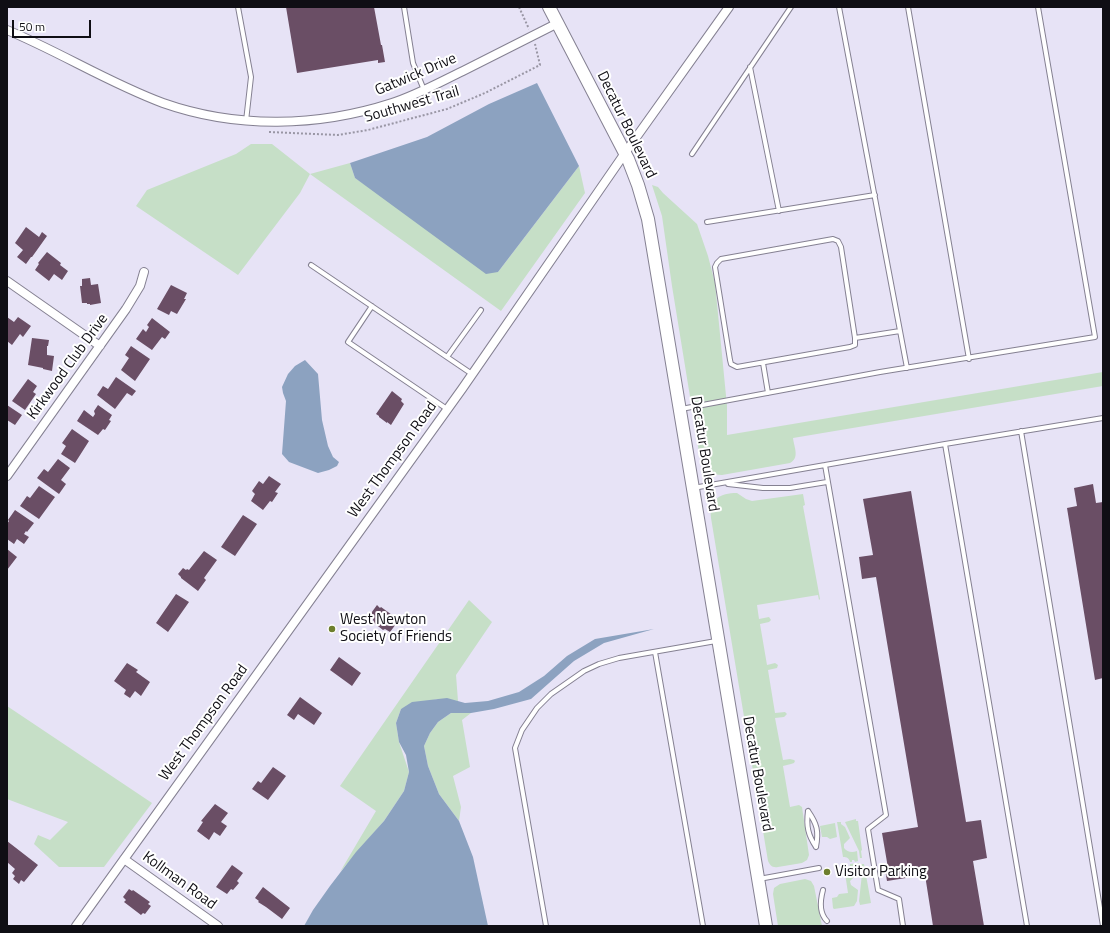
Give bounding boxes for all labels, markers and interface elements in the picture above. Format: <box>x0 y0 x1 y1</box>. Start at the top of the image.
scale bar <box>14 12 93 38</box>
text: 50 m <box>19 17 45 36</box>
street label: Gatwick Drive <box>373 50 459 100</box>
street label: Decatur Boulevard <box>592 69 660 181</box>
street label: Southwest Trail <box>363 83 461 127</box>
street label: Kirkwood Club Drive <box>24 311 112 423</box>
street label: Decatur Boulevard <box>686 395 722 513</box>
street label: West Thompson Road <box>345 398 441 522</box>
place label: West Newton Society of Friends <box>340 611 452 646</box>
marker: West Newton Society of Friends <box>327 624 337 634</box>
street label: West Thompson Road <box>156 661 252 785</box>
street label: Decatur Boulevard <box>738 715 776 833</box>
street label: Kollman Road <box>138 848 220 914</box>
place label: Visitor Parking <box>835 863 927 881</box>
marker: Visitor Parking <box>822 867 832 877</box>

